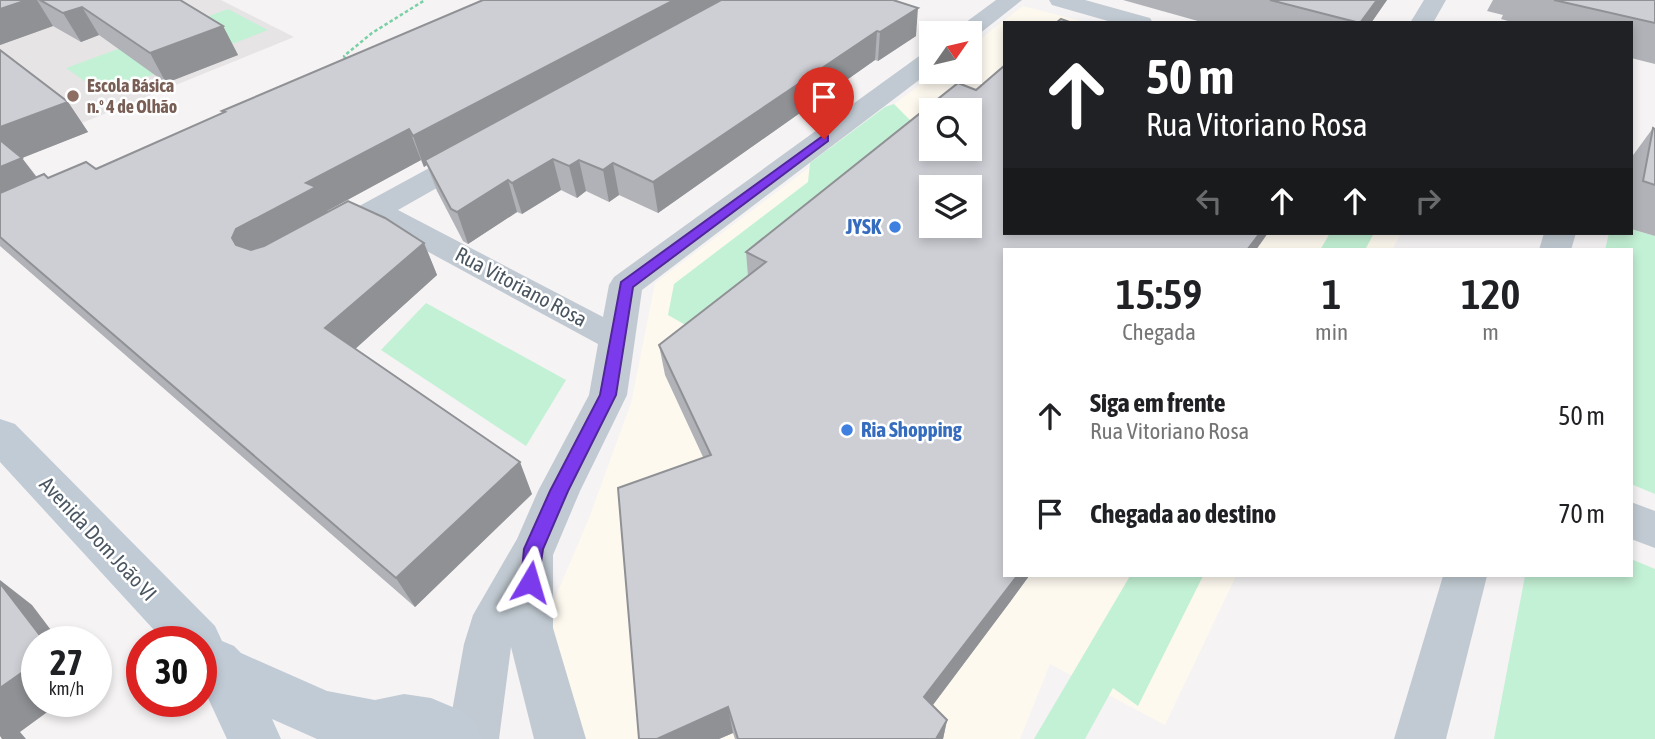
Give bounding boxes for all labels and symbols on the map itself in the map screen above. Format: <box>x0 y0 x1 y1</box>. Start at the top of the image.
north arrow <box>919 21 982 84</box>
pin <box>794 67 854 139</box>
place label: Escola Básica n.º 4 de Olhão <box>87 75 177 117</box>
marker: Escola Básica n.º 4 de Olhão <box>65 88 81 104</box>
place label: JYSK <box>845 214 882 238</box>
marker: JYSK <box>887 219 903 235</box>
street label: Rua Vitoriano Rosa <box>452 241 591 331</box>
place label: Ria Shopping <box>861 417 963 441</box>
marker: Ria Shopping <box>839 422 855 438</box>
street label: Avenida Dom João VI <box>35 472 162 605</box>
position arrow <box>493 545 567 619</box>
speed limit sign: 30 <box>126 626 217 717</box>

